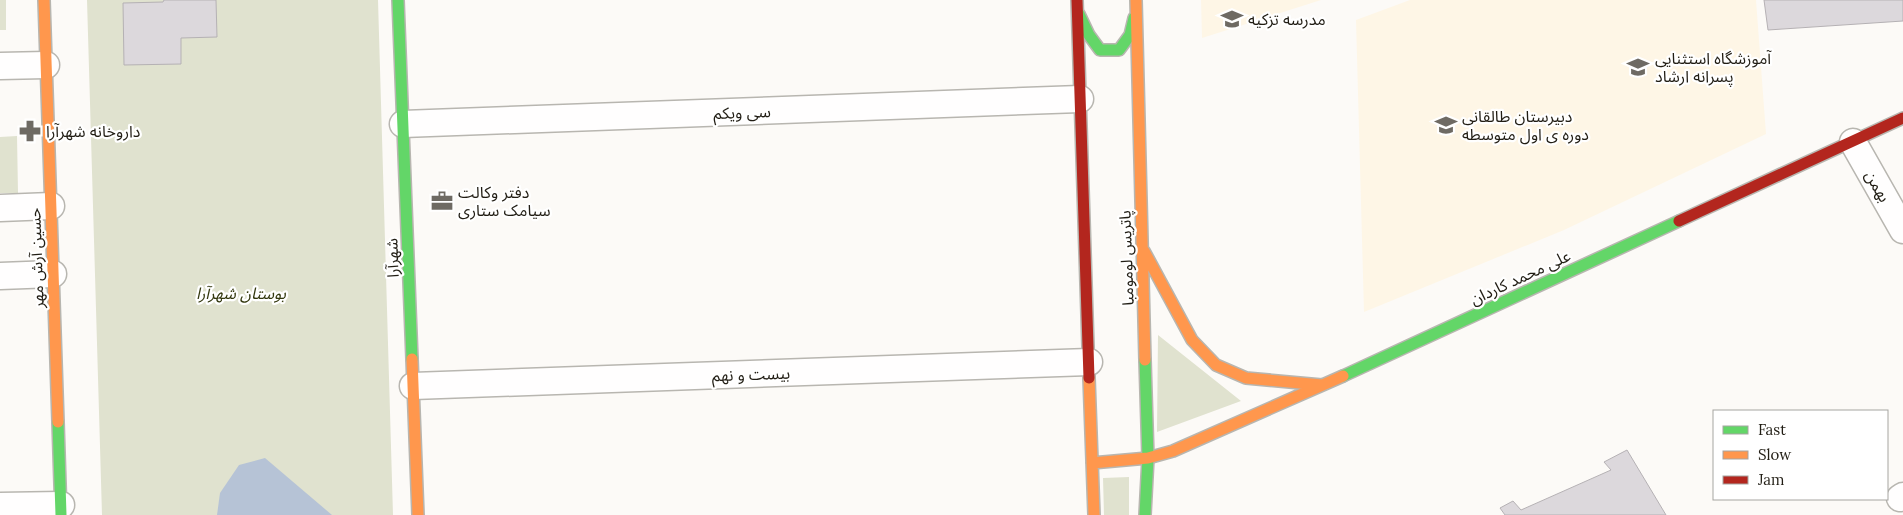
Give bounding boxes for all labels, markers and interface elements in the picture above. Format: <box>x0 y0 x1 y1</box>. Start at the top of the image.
school or university icon: مدرسه تزکیه <box>1219 6 1245 32</box>
place label: مدرسه تزکیه <box>1248 9 1326 29</box>
place label: آموزشگاه استثنایی پسرانه ارشاد <box>1655 48 1772 87</box>
school or university icon: آموزشگاه استثنایی پسرانه ارشاد <box>1625 54 1651 80</box>
street label: سی ویکم <box>713 101 771 126</box>
place label: دبیرستان طالقانی دوره ی اول متوسطه <box>1462 106 1589 145</box>
school or university icon: دبیرستان طالقانی دوره ی اول متوسطه <box>1433 112 1459 138</box>
pharmacy icon: داروخانه شهرآرا <box>17 118 43 144</box>
place label: داروخانه شهرآرا <box>46 121 140 141</box>
street label: بهمن <box>1861 167 1895 205</box>
place label: دفتر وکالت سیامک ستاری <box>458 182 551 220</box>
office icon: دفتر وکالت سیامک ستاری <box>429 188 455 214</box>
street label: حسین آرش مهر <box>24 207 48 310</box>
street label: پاتریس لومومبا <box>1114 210 1139 306</box>
street label: شهرآرا <box>381 238 403 278</box>
street label: علی محمد کاردان <box>1467 245 1573 309</box>
park label: بوستان شهرآرا <box>196 283 287 303</box>
street label: بیست و نهم <box>712 363 791 388</box>
legend <box>1713 410 1888 500</box>
text: Fast <box>1758 420 1786 439</box>
text: Slow <box>1758 445 1791 464</box>
text: Jam <box>1757 470 1785 489</box>

